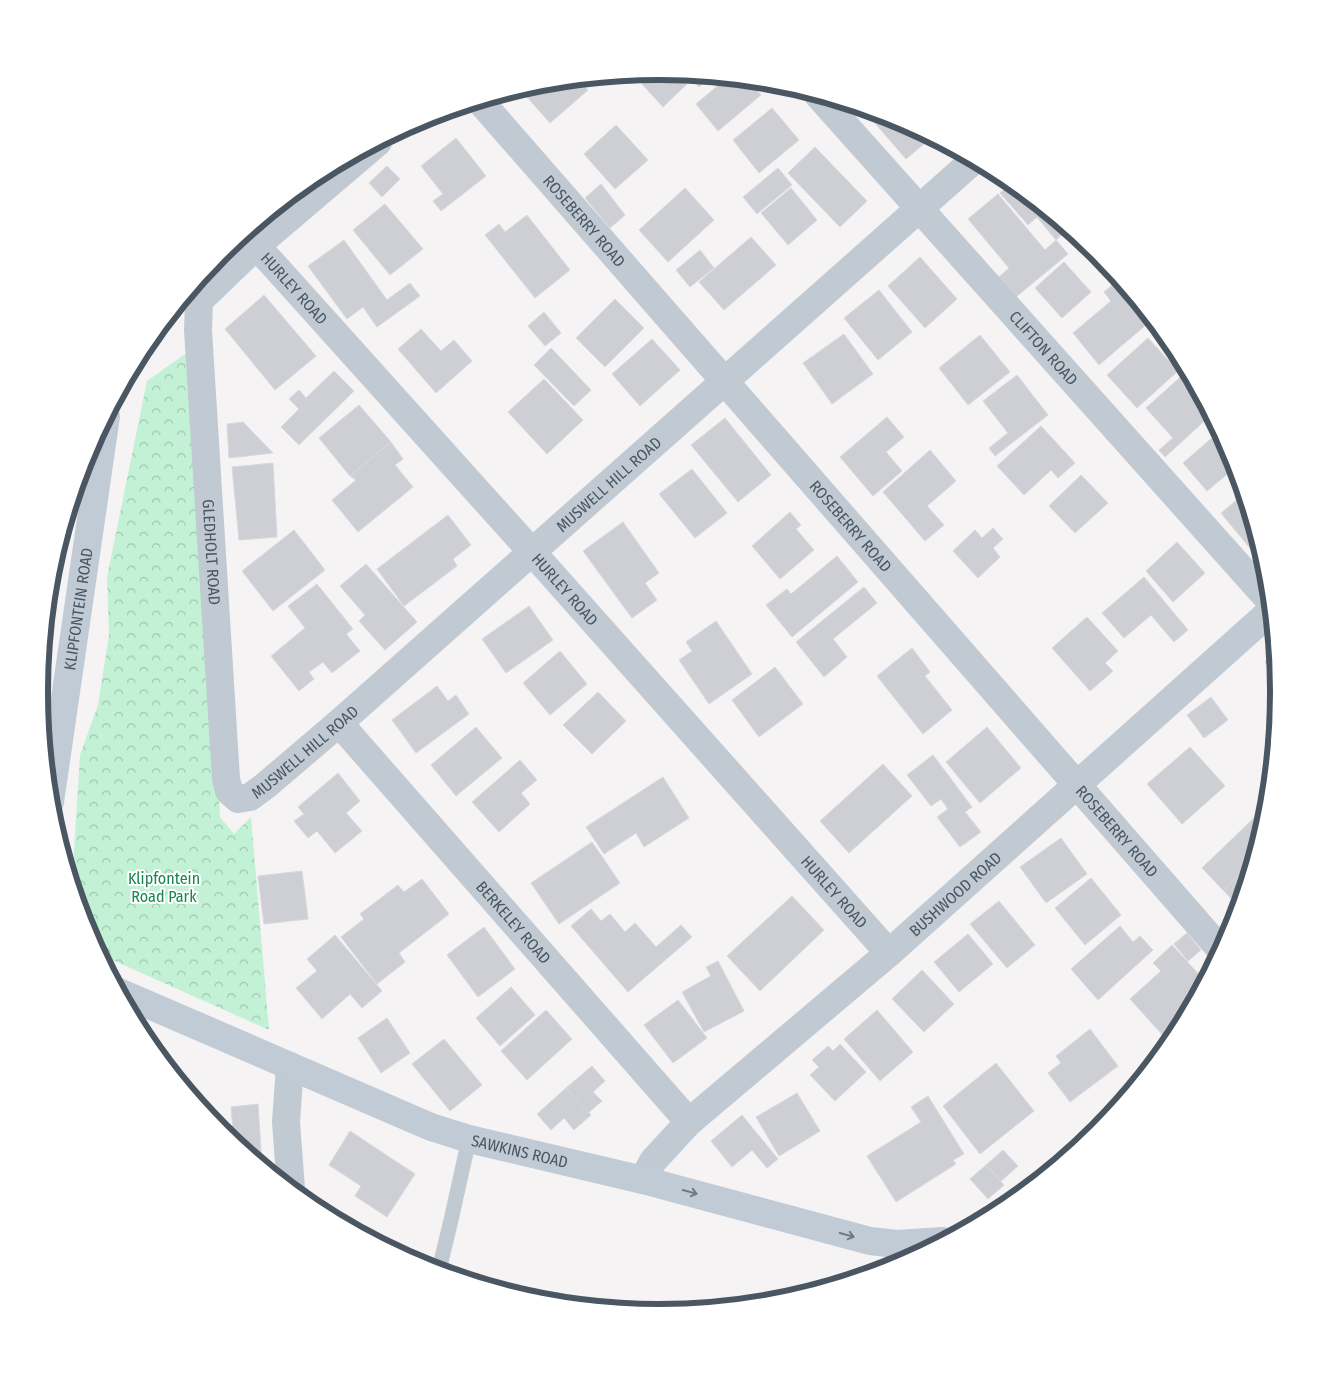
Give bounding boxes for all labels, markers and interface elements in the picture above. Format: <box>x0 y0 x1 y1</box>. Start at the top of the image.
street label: ROSEBERRY ROAD <box>539 171 630 270</box>
street label: HURLEY ROAD <box>257 248 332 328</box>
street label: CLIFTON ROAD <box>1006 307 1082 389</box>
street label: MUSWELL HILL ROAD <box>552 432 665 536</box>
street label: ROSEBERRY ROAD <box>806 476 896 576</box>
street label: GLEDHOLT ROAD <box>199 499 225 606</box>
street label: KLIPFONTEIN ROAD <box>60 547 96 671</box>
street label: HURLEY ROAD <box>528 549 602 629</box>
street label: MUSWELL HILL ROAD <box>248 701 362 802</box>
street label: ROSEBERRY ROAD <box>1072 781 1162 881</box>
street label: BUSHWOOD ROAD <box>905 848 1005 940</box>
street label: HURLEY ROAD <box>797 852 872 932</box>
park label: Klipfontein Road Park <box>128 869 200 906</box>
street label: BERKELEY ROAD <box>472 877 555 967</box>
street label: SAWKINS ROAD <box>470 1130 570 1172</box>
one-way arrow <box>681 1188 697 1198</box>
one-way arrow <box>838 1231 854 1240</box>

